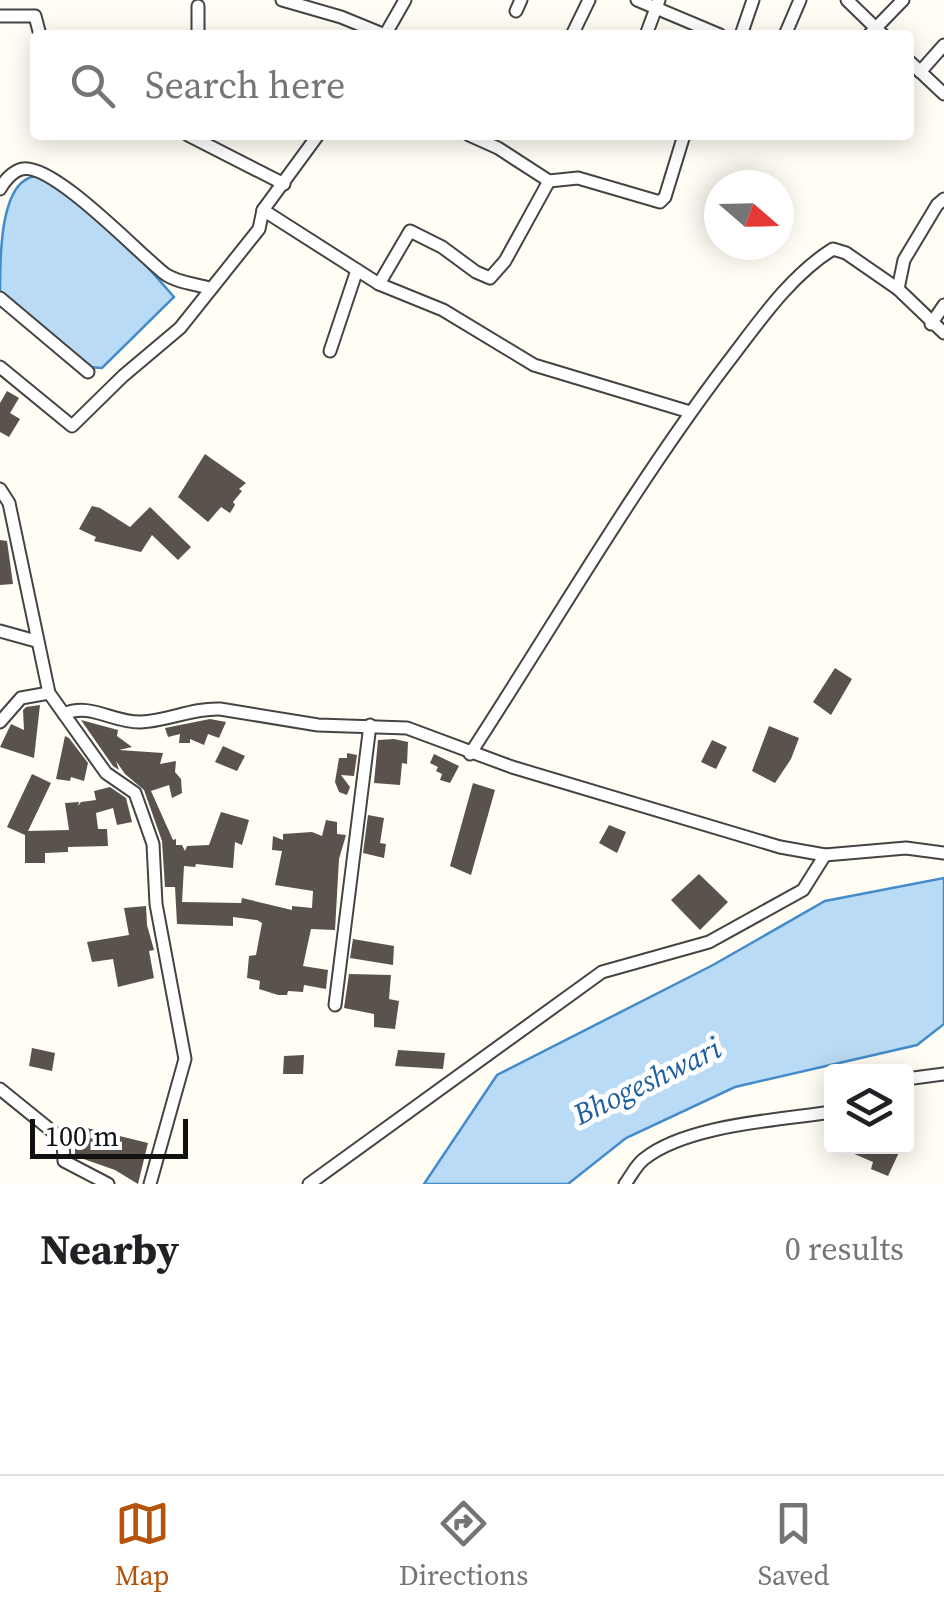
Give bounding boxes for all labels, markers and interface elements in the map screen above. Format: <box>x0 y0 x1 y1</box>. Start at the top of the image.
search box <box>30 30 914 140</box>
icon: search <box>65 58 120 113</box>
text: Search here <box>145 59 345 111</box>
north arrow <box>704 170 794 260</box>
water label: Bhogeshwari <box>565 1027 728 1135</box>
map controls <box>824 1064 914 1154</box>
button: layers <box>824 1064 914 1154</box>
scale bar <box>30 1114 188 1158</box>
text: 100 m <box>45 1117 119 1155</box>
text: Nearby <box>40 1220 179 1278</box>
text: 0 results <box>785 1227 904 1271</box>
tab: Map <box>115 1496 170 1594</box>
tab: Directions <box>399 1496 528 1594</box>
tab: Saved <box>758 1496 829 1594</box>

